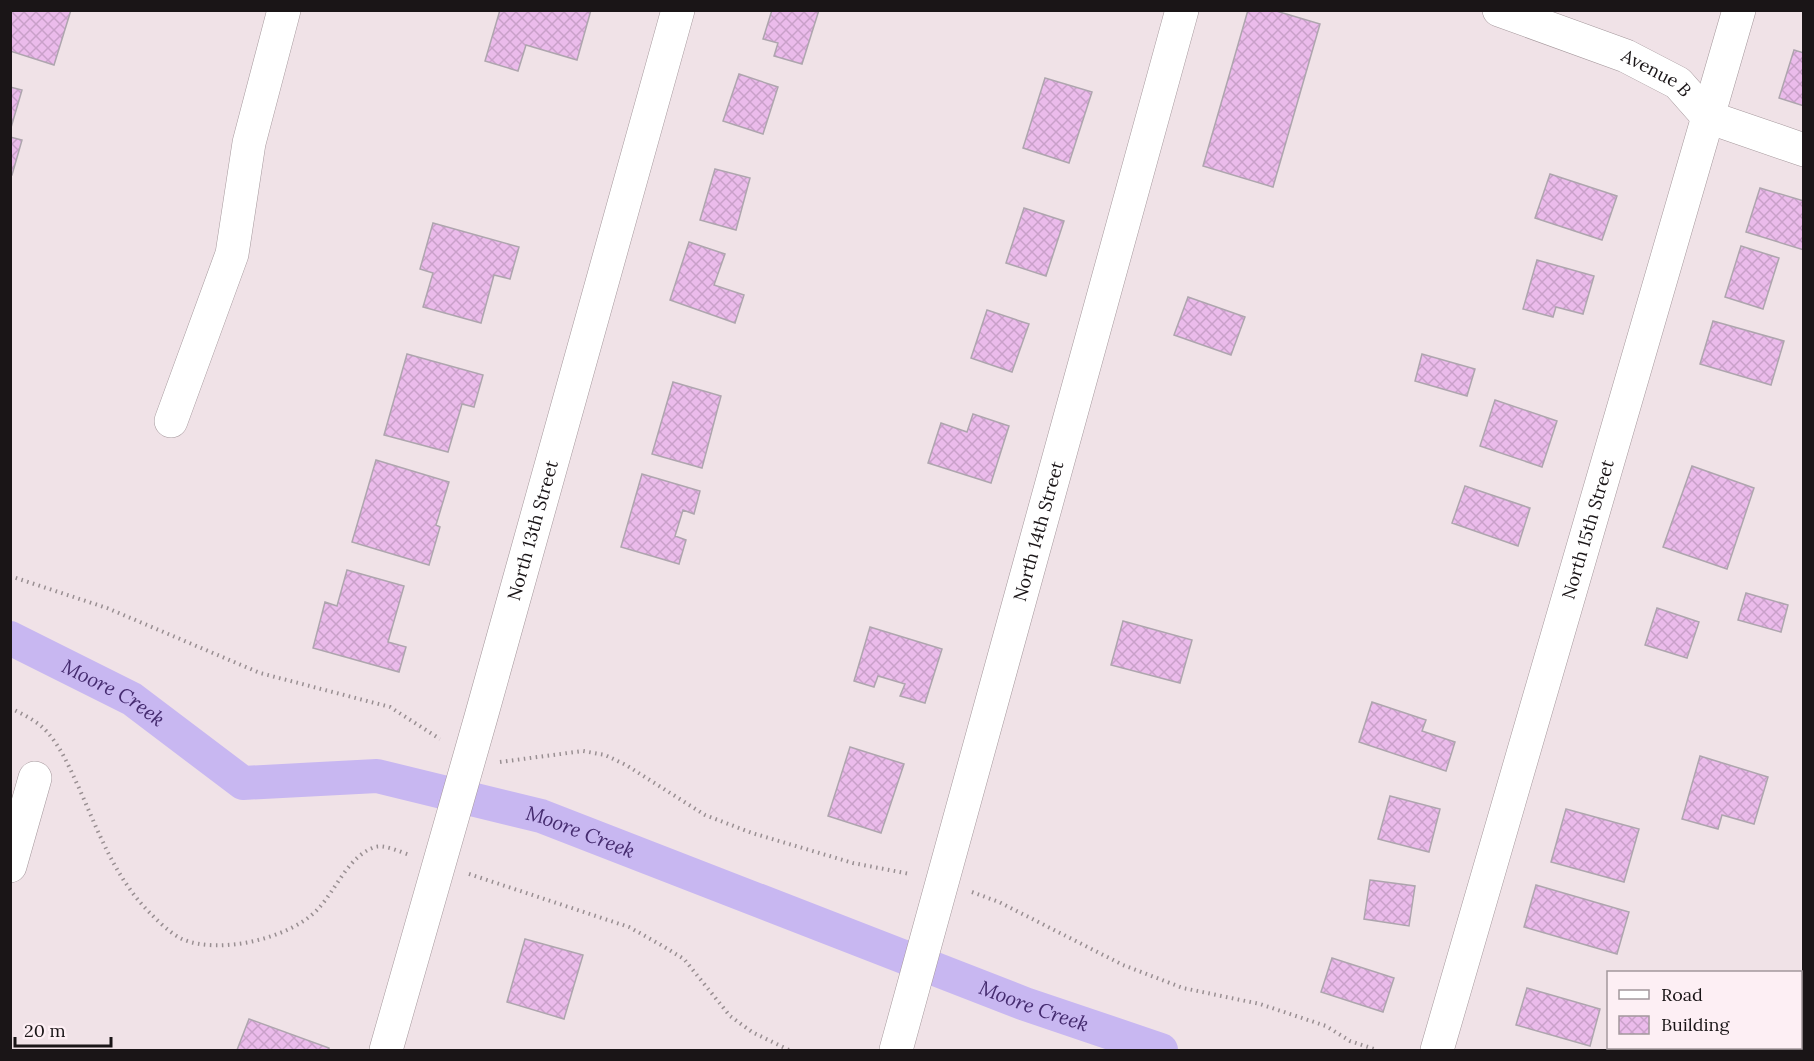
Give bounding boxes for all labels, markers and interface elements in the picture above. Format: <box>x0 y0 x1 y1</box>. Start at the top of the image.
street label: Avenue B <box>1617 43 1697 101</box>
street label: North 13th Street <box>502 457 563 603</box>
street label: North 15th Street <box>1556 457 1619 602</box>
street label: North 14th Street <box>1008 458 1068 604</box>
water label: Moore Creek <box>58 653 170 731</box>
water label: Moore Creek <box>524 800 639 863</box>
legend <box>1607 971 1802 1049</box>
water label: Moore Creek <box>976 974 1092 1037</box>
text: Road <box>1661 983 1703 1006</box>
scale bar <box>15 1010 111 1048</box>
text: Building <box>1661 1013 1731 1036</box>
text: 20 m <box>24 1019 66 1042</box>

